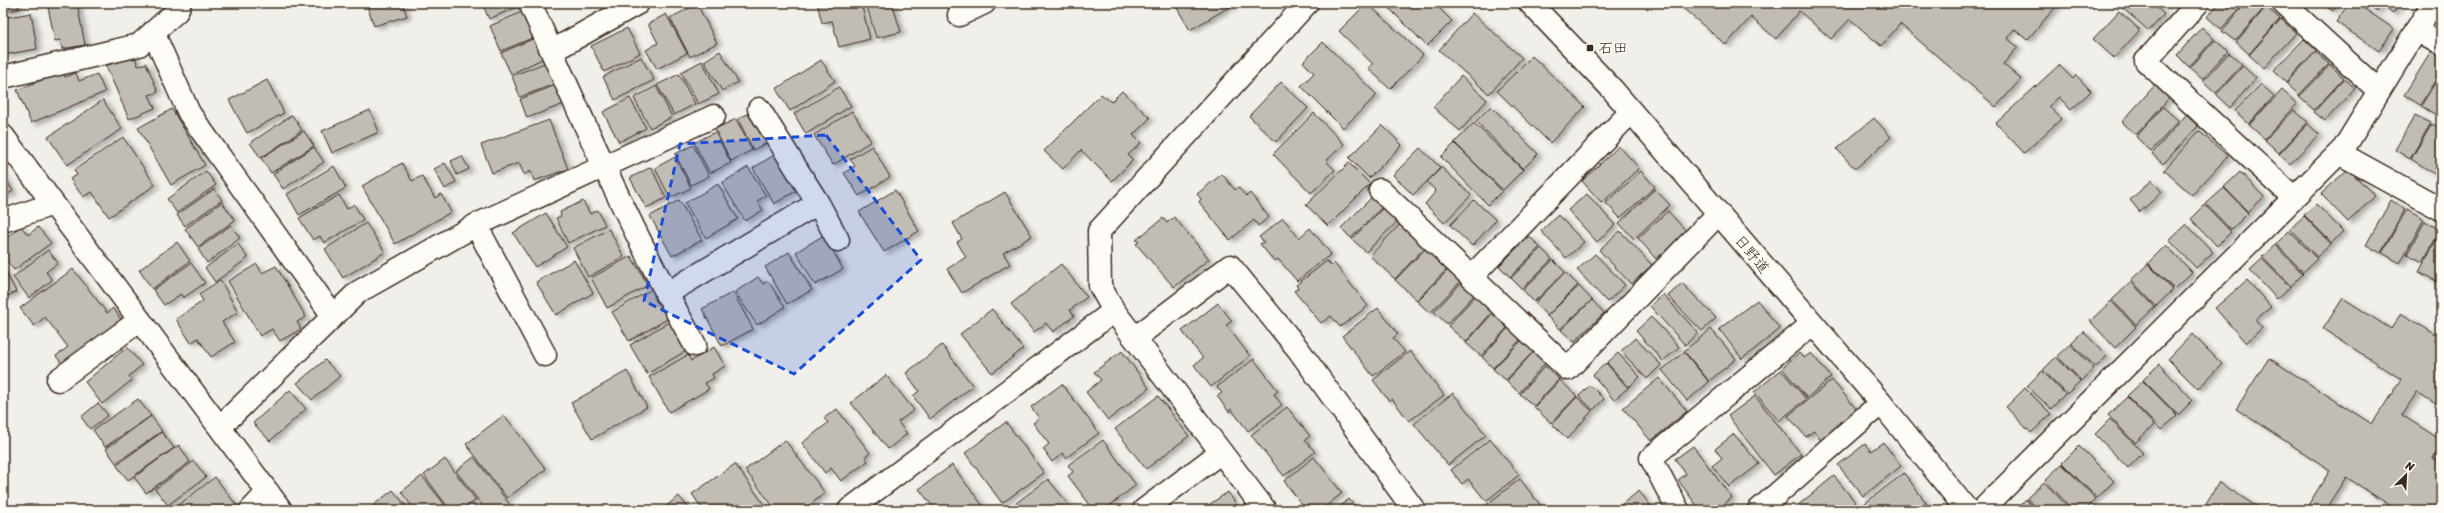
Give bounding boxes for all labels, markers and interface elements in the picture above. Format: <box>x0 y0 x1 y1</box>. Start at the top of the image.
place label: 石田 <box>1598 35 1628 61</box>
marker: 石田 <box>1585 43 1595 53</box>
street label: 日野道 <box>1728 228 1776 280</box>
north arrow <box>2386 455 2426 495</box>
text: N <box>2402 456 2418 477</box>

